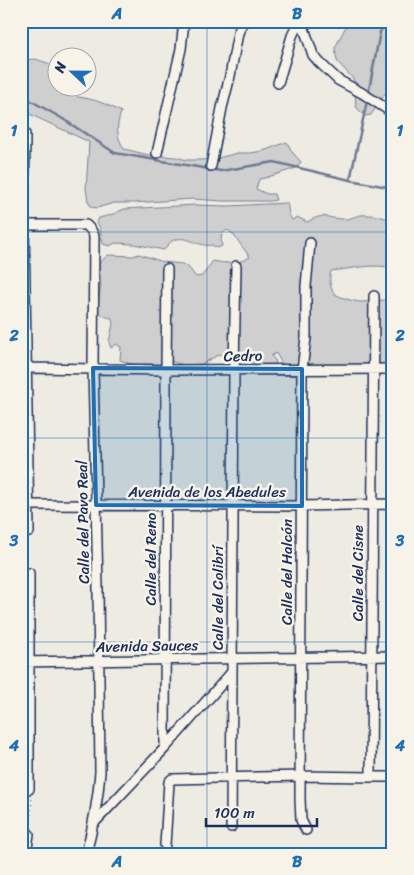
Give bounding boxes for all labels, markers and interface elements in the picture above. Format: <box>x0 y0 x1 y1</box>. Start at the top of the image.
text: A <box>111 0 122 28</box>
text: B <box>292 0 303 28</box>
north arrow <box>48 48 98 98</box>
text: N <box>47 58 74 77</box>
text: 1 <box>11 116 18 145</box>
text: 1 <box>397 116 404 145</box>
text: 2 <box>8 321 19 350</box>
text: 2 <box>394 321 405 350</box>
street label: Cedro <box>223 343 263 369</box>
street label: Calle del Pavo Real <box>69 459 97 584</box>
street label: Avenida de los Abedules <box>127 479 286 505</box>
street label: Calle del Reno <box>138 512 164 605</box>
street label: Calle del Halcón <box>274 519 300 625</box>
street label: Calle del Cisne <box>345 524 371 621</box>
text: 3 <box>9 526 19 555</box>
text: 3 <box>395 526 405 555</box>
street label: Calle del Colibrí <box>205 544 231 650</box>
street label: Avenida Sauces <box>94 632 199 660</box>
text: 4 <box>8 731 19 760</box>
text: 4 <box>394 731 405 760</box>
scale bar <box>206 795 318 827</box>
text: 100 m <box>214 800 255 826</box>
text: A <box>111 847 122 875</box>
text: B <box>292 847 303 875</box>

